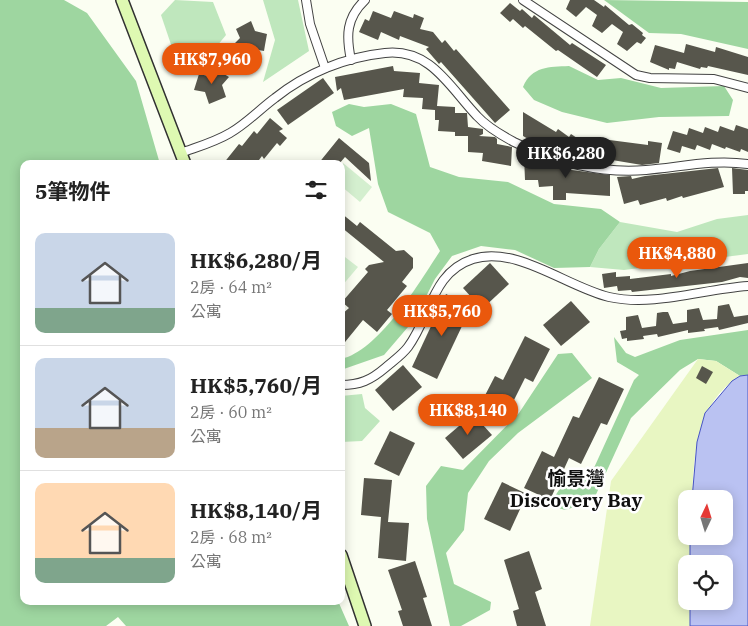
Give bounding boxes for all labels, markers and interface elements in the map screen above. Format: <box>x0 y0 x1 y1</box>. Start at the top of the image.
pin: HK$7,960 <box>160 42 264 85</box>
text: HK$7,960 <box>173 49 251 69</box>
pin: HK$6,280 <box>514 136 618 179</box>
text: HK$6,280 <box>527 143 605 163</box>
icon: filters <box>302 176 330 204</box>
text: 5筆物件 <box>35 177 111 205</box>
pin: HK$4,880 <box>625 236 729 279</box>
text: HK$4,880 <box>638 243 716 263</box>
text: HK$6,280/月 <box>190 246 322 274</box>
icon: home <box>75 253 135 313</box>
text: 2房 · 64 m² <box>190 277 272 297</box>
pin: HK$5,760 <box>390 294 494 337</box>
text: 公寓 <box>190 301 222 321</box>
text: HK$5,760 <box>403 301 481 321</box>
text: HK$5,760/月 <box>190 371 322 399</box>
icon: home <box>75 378 135 438</box>
pin: HK$8,140 <box>416 394 520 436</box>
text: HK$8,140 <box>429 400 507 420</box>
text: 2房 · 60 m² <box>190 402 272 422</box>
text: 公寓 <box>190 426 222 446</box>
district label: 愉景灣 Discovery Bay <box>510 466 642 512</box>
north arrow <box>678 490 732 545</box>
map controls <box>678 490 733 610</box>
text: HK$8,140/月 <box>190 496 322 524</box>
icon: home <box>75 503 135 563</box>
text: 2房 · 68 m² <box>190 527 272 547</box>
text: 公寓 <box>190 551 222 571</box>
button: locate <box>678 555 733 610</box>

